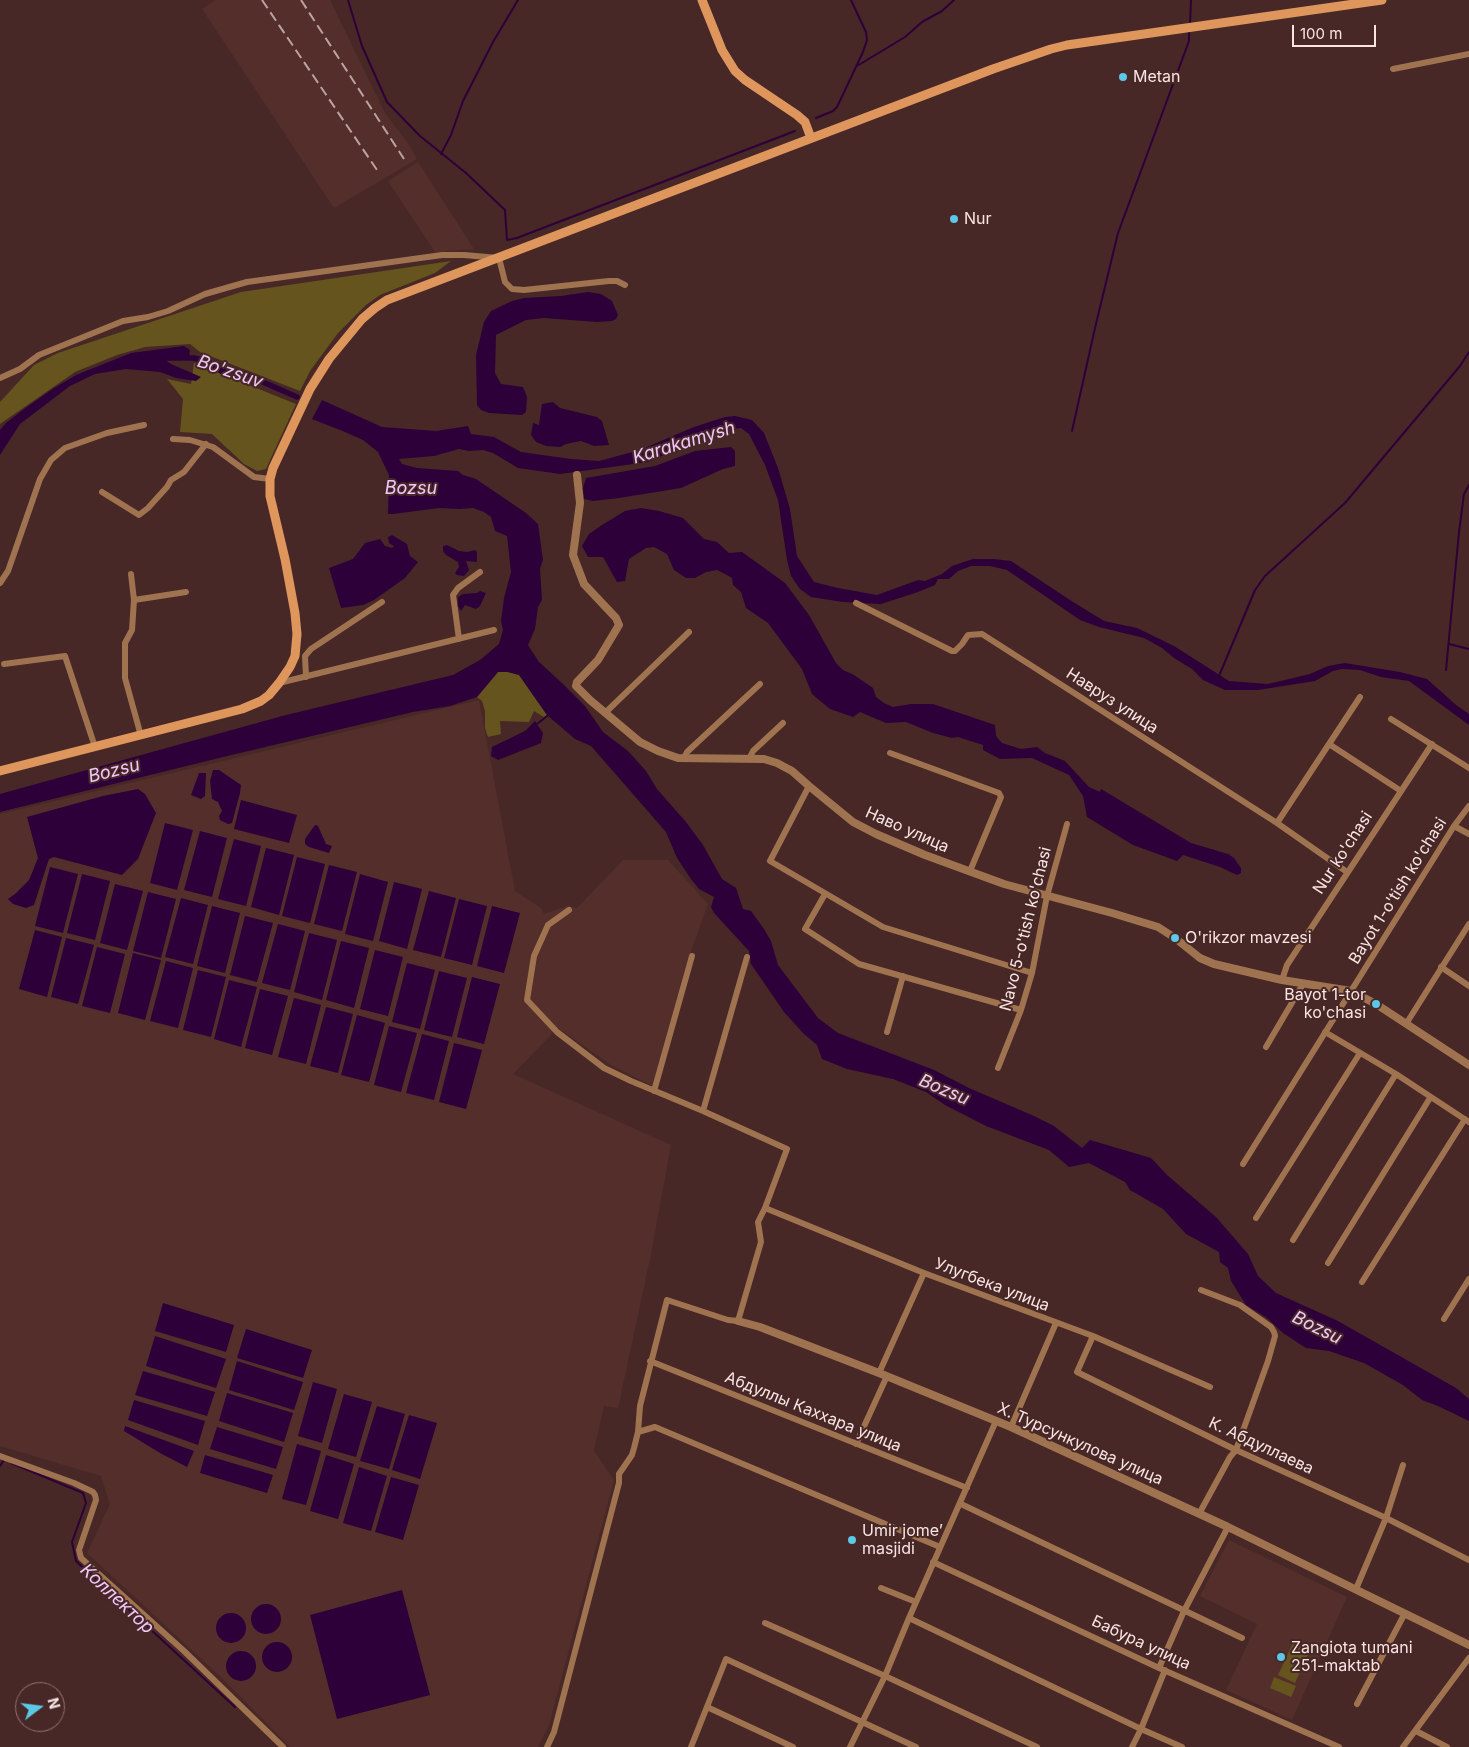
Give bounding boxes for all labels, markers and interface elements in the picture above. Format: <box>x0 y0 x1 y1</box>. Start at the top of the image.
scale bar <box>1294 15 1378 47</box>
text: 100 m <box>1300 24 1342 43</box>
place label: Metan <box>1133 67 1181 87</box>
marker: Metan <box>1117 71 1129 83</box>
place label: Nur <box>964 209 992 229</box>
marker: Nur <box>948 213 960 225</box>
water label: Bo'zsuv <box>194 351 266 393</box>
water label: Karakamysh <box>630 417 738 469</box>
water label: Bozsu <box>385 478 437 500</box>
street label: Навруз улица <box>1062 664 1162 738</box>
water label: Bozsu <box>86 754 142 788</box>
street label: Наво улица <box>862 803 952 857</box>
street label: Nur ko'chasi <box>1309 808 1377 898</box>
street label: Bayot 1-o'tish ko'chasi <box>1345 814 1451 968</box>
street label: Navo 5-o'tish ko'chasi <box>996 845 1056 1013</box>
place label: O'rikzor mavzesi <box>1185 928 1312 948</box>
marker: O'rikzor mavzesi <box>1169 932 1181 944</box>
place label: Bayot 1-tor ko'chasi <box>1284 985 1366 1023</box>
marker: Bayot 1-tor ko'chasi <box>1370 998 1382 1010</box>
water label: Bozsu <box>916 1070 972 1110</box>
street label: Улугбека улица <box>932 1254 1052 1316</box>
water label: Bozsu <box>1289 1307 1345 1349</box>
street label: Абдуллы Каххара улица <box>722 1368 904 1456</box>
street label: Х. Турсункулова улица <box>994 1399 1166 1489</box>
street label: К. Абдуллаева <box>1206 1413 1316 1479</box>
place label: Umir jome’ masjidi <box>862 1521 943 1559</box>
marker: Umir jome’ masjidi <box>846 1534 858 1546</box>
water label: Коллектор <box>76 1559 158 1639</box>
street label: Бабура улица <box>1089 1612 1193 1674</box>
place label: Zangiota tumani 251-maktab <box>1291 1638 1413 1676</box>
marker: Zangiota tumani 251-maktab <box>1275 1651 1287 1663</box>
north arrow <box>15 1682 65 1732</box>
text: N <box>44 1696 64 1711</box>

